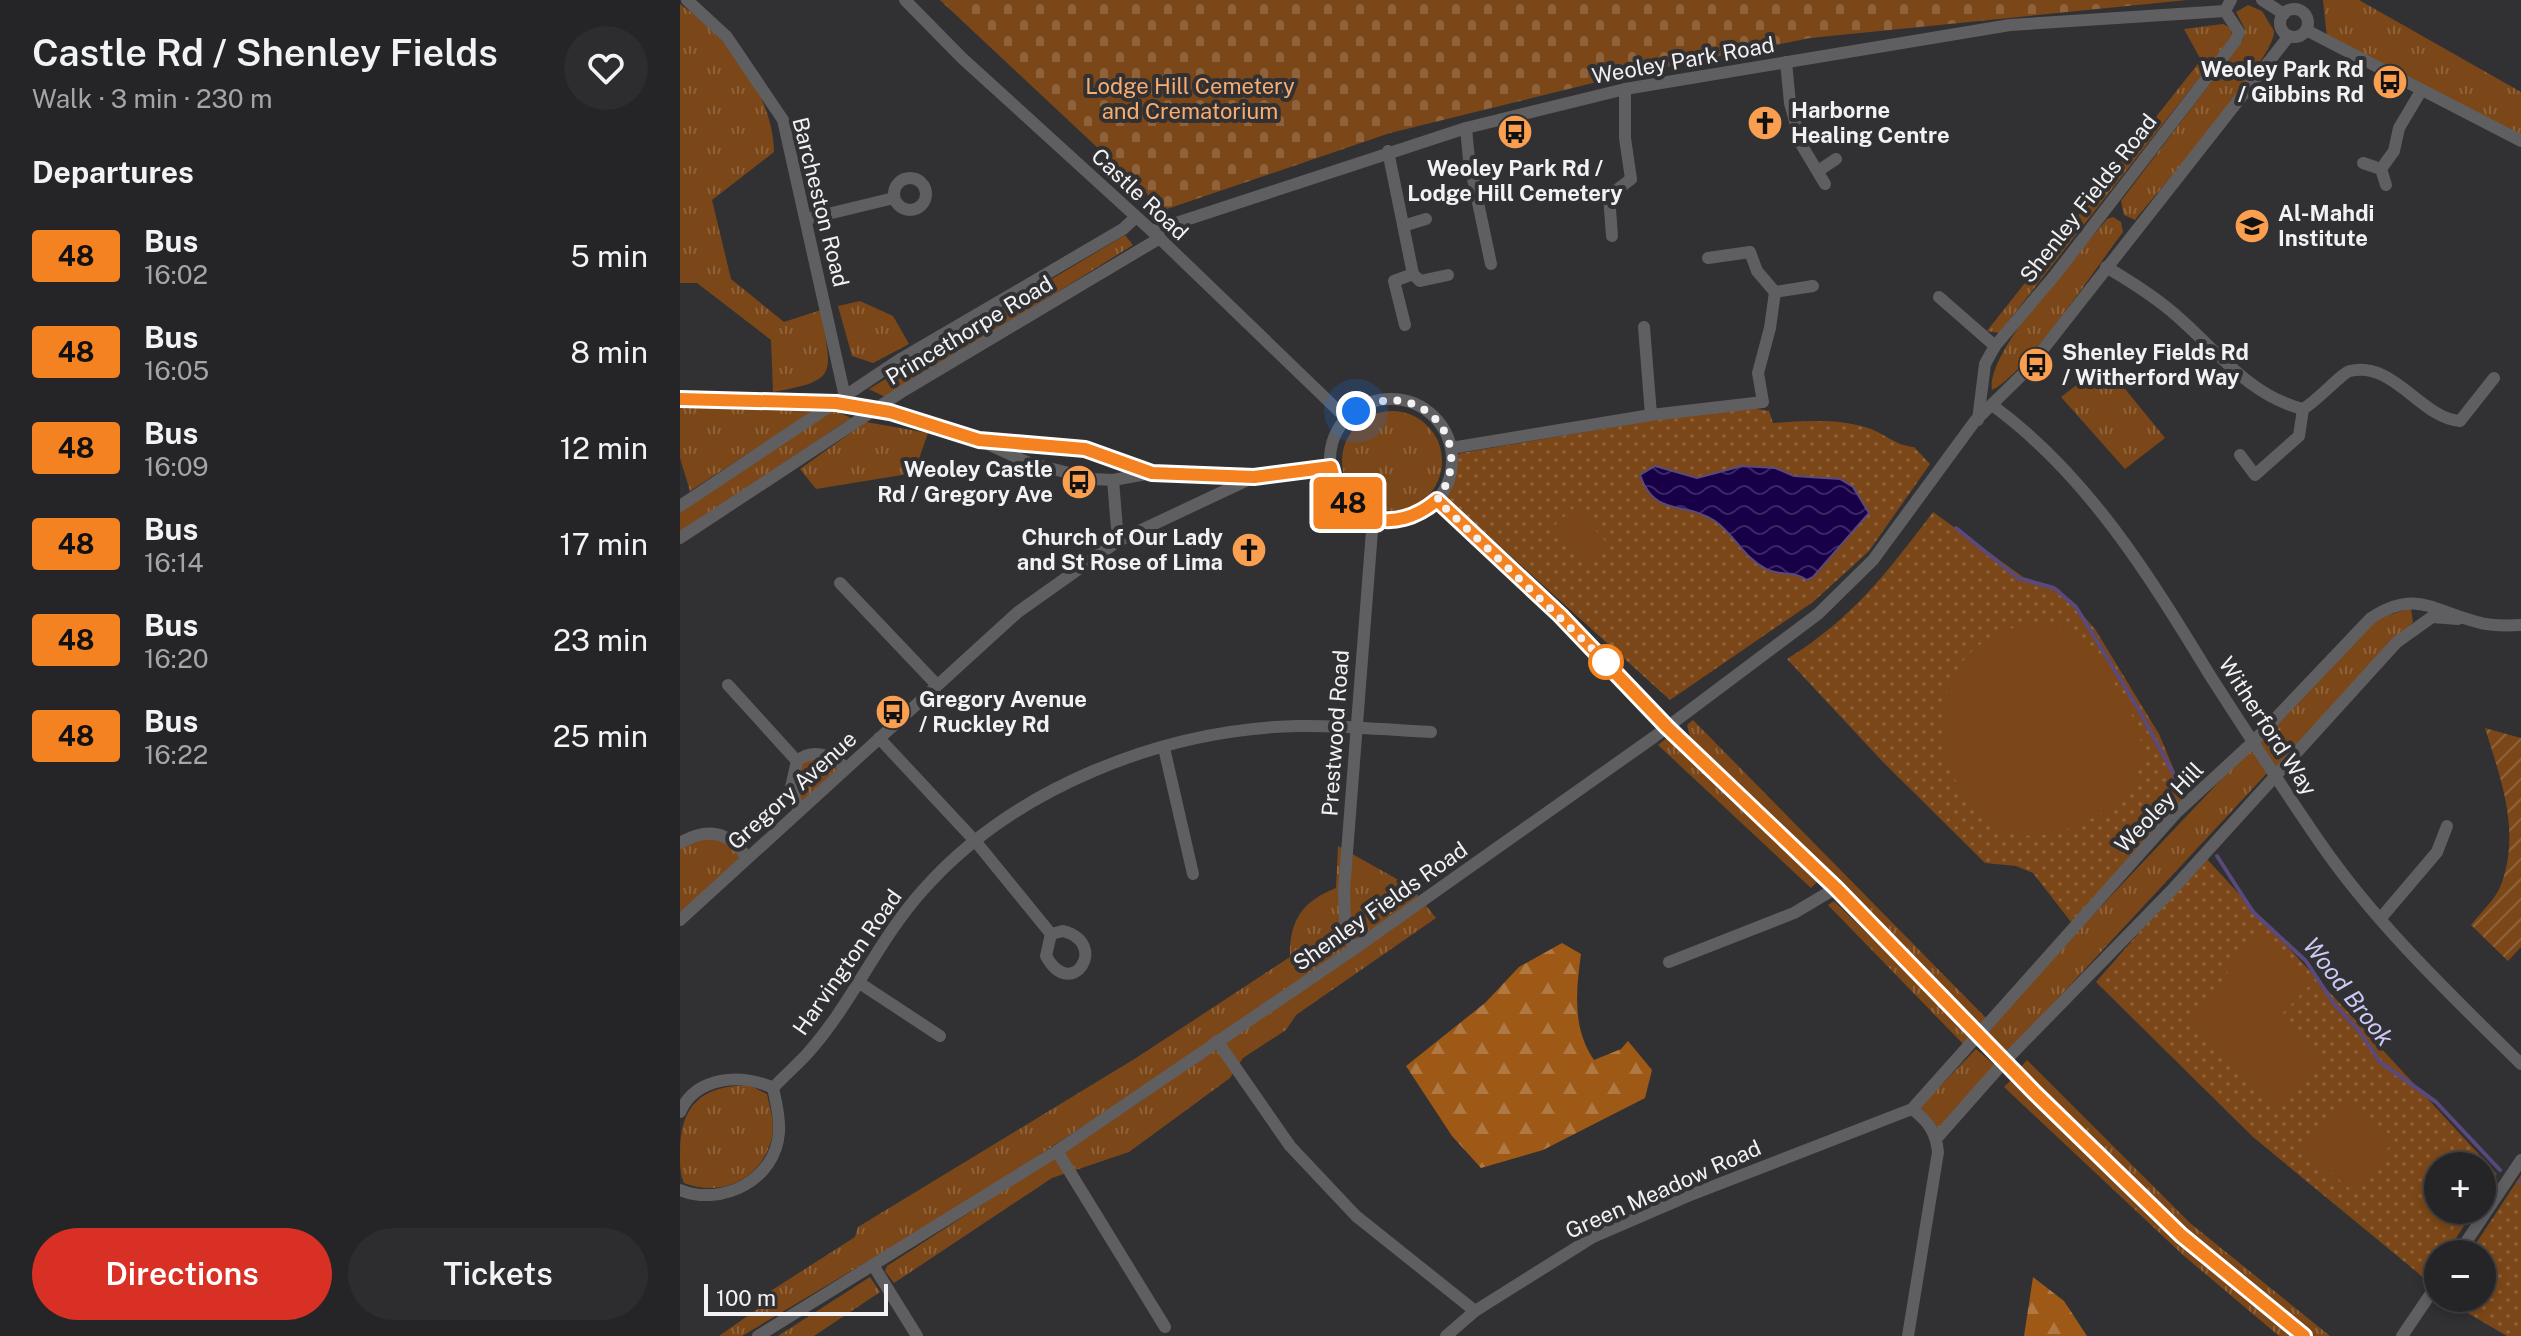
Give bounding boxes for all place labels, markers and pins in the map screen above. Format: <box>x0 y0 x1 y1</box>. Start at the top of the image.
place label: Weoley Park Rd / Gibbins Rd <box>2201 56 2364 107</box>
bus stop icon: Weoley Park Rd / Gibbins Rd <box>2371 63 2409 101</box>
place label: Harborne Healing Centre <box>1791 97 1950 148</box>
church icon: Harborne Healing Centre <box>1746 104 1784 142</box>
bus stop icon: Weoley Park Rd / Lodge Hill Cemetery <box>1496 113 1534 151</box>
place label: Weoley Park Rd / Lodge Hill Cemetery <box>1407 155 1623 206</box>
place label: Al-Mahdi Institute <box>2278 200 2374 251</box>
school or university icon: Al-Mahdi Institute <box>2233 207 2271 245</box>
place label: Shenley Fields Rd / Witherford Way <box>2062 339 2249 390</box>
bus stop icon: Shenley Fields Rd / Witherford Way <box>2017 346 2055 384</box>
place label: Weoley Castle Rd / Gregory Ave <box>877 456 1053 507</box>
bus stop icon: Weoley Castle Rd / Gregory Ave <box>1060 463 1098 501</box>
place label: Church of Our Lady and St Rose of Lima <box>1017 524 1224 575</box>
church icon: Church of Our Lady and St Rose of Lima <box>1230 531 1268 569</box>
unlabelled marker <box>1589 645 1623 679</box>
place label: Gregory Avenue / Ruckley Rd <box>919 686 1087 737</box>
bus stop icon: Gregory Avenue / Ruckley Rd <box>874 693 912 731</box>

